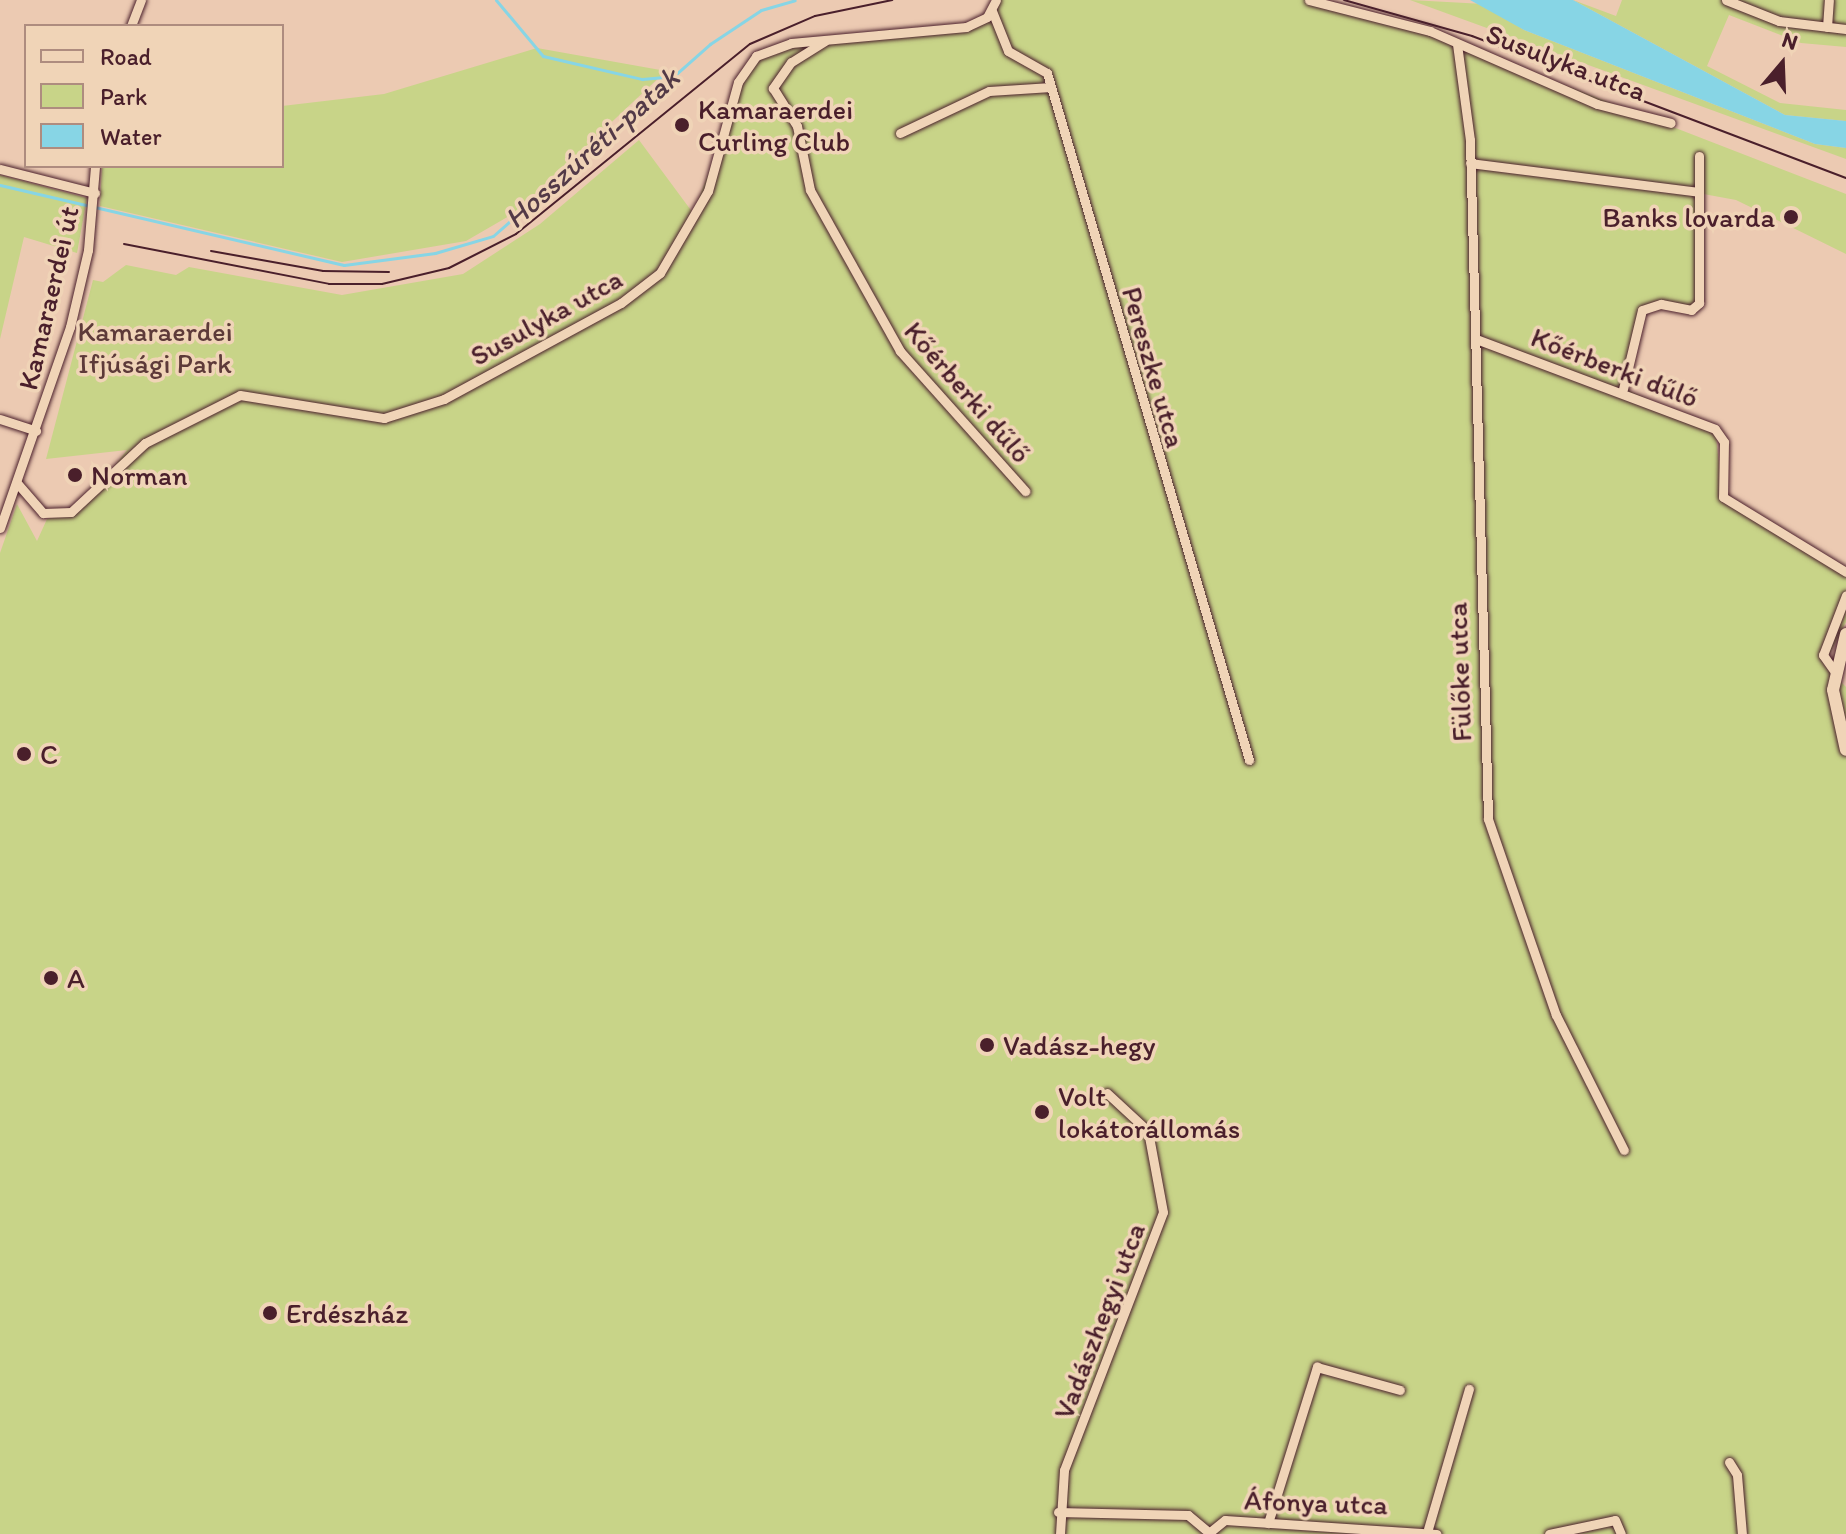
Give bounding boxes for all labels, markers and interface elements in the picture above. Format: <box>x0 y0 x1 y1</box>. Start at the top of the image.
street label: Susulyka utca <box>1482 16 1650 108</box>
legend <box>24 24 284 168</box>
north arrow <box>1742 24 1822 104</box>
text: N <box>1779 26 1801 56</box>
text: Road <box>100 42 152 71</box>
water label: Hosszúréti-patak <box>497 60 687 236</box>
text: Park <box>100 82 147 111</box>
place label: Kamaraerdei Curling Club <box>698 92 853 158</box>
marker: Kamaraerdei Curling Club <box>673 116 691 134</box>
text: Water <box>100 122 162 151</box>
place label: Banks lovarda <box>1603 200 1775 234</box>
street label: Kamaraerdei út <box>11 203 85 393</box>
marker: Banks lovarda <box>1782 208 1800 226</box>
street label: Susulyka utca <box>464 262 628 372</box>
street label: Pereszke utca <box>1115 283 1193 451</box>
park label: Kamaraerdei Ifjúsági Park <box>77 314 233 380</box>
street label: Kőérberki dűlő <box>897 314 1039 470</box>
street label: Kőérberki dűlő <box>1526 320 1704 414</box>
place label: Norman <box>91 458 188 492</box>
marker: Norman <box>66 466 84 484</box>
street label: Fülőke utca <box>1440 602 1478 742</box>
place label: C <box>40 737 58 771</box>
marker: C <box>15 745 33 763</box>
place label: A <box>67 961 85 995</box>
marker: A <box>42 969 60 987</box>
place label: Vadász-hegy <box>1003 1028 1156 1062</box>
marker: Vadász-hegy <box>978 1036 996 1054</box>
place label: Volt lokátorállomás <box>1058 1079 1240 1145</box>
marker: Volt lokátorállomás <box>1033 1103 1051 1121</box>
street label: Vadászhegyi utca <box>1046 1218 1152 1424</box>
place label: Erdészház <box>286 1296 408 1330</box>
marker: Erdészház <box>261 1304 279 1322</box>
street label: Áfonya utca <box>1244 1483 1388 1521</box>

